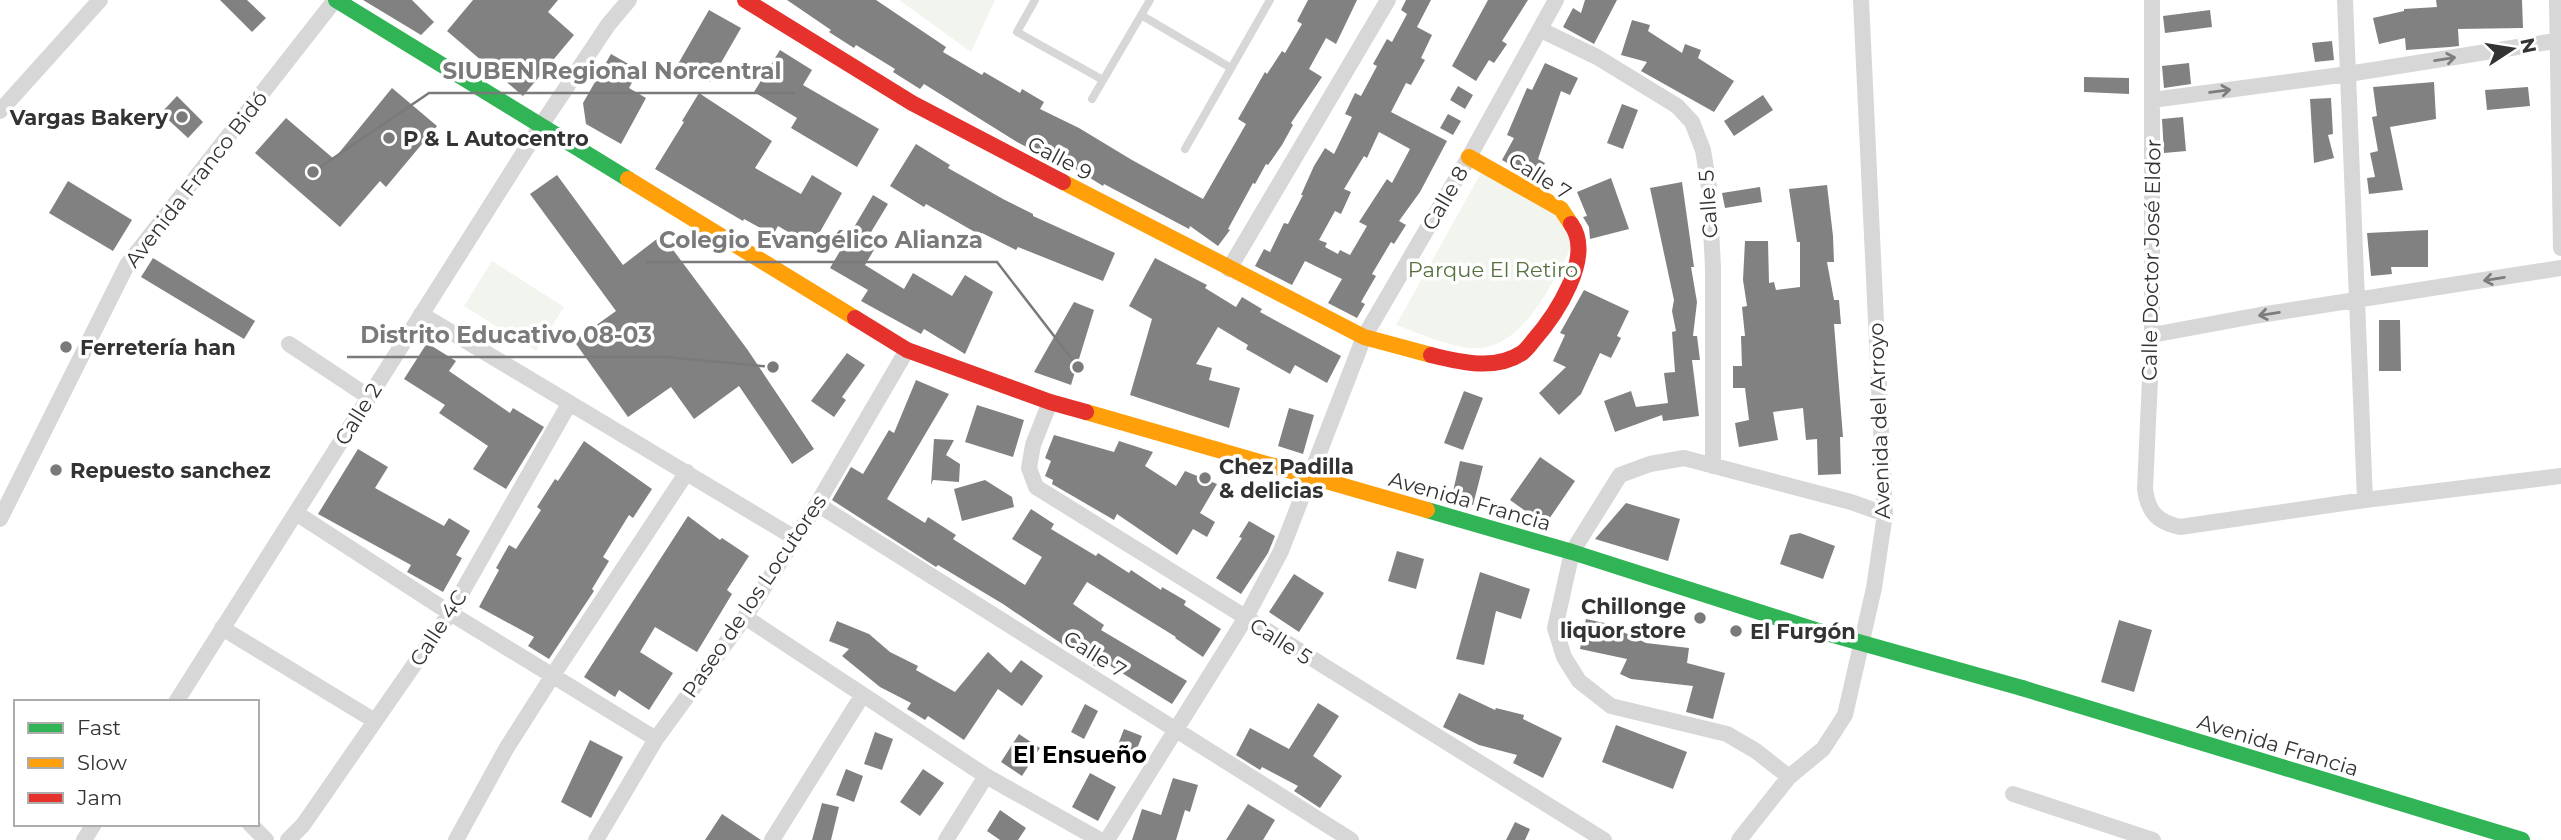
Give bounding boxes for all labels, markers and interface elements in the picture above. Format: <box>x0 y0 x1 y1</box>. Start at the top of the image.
north arrow <box>2477 14 2547 84</box>
text: N <box>2515 36 2541 55</box>
callout: SIUBEN Regional Norcentral <box>429 49 795 93</box>
one-way arrow <box>2433 52 2456 65</box>
text: SIUBEN Regional Norcentral <box>443 57 781 85</box>
one-way arrow <box>2208 84 2231 97</box>
street label: Avenida Franco Bidó <box>119 86 273 272</box>
place label: Vargas Bakery <box>9 105 168 130</box>
marker: Vargas Bakery <box>174 109 190 125</box>
place label: P & L Autocentro <box>403 126 589 151</box>
marker: P & L Autocentro <box>381 130 397 146</box>
street label: Calle 9 <box>1023 131 1097 185</box>
street label: Calle Doctor José Eldor <box>2136 139 2166 381</box>
street label: Calle 7 <box>1504 147 1576 205</box>
street label: Calle 8 <box>1417 161 1473 235</box>
street label: Calle 5 <box>1693 169 1723 239</box>
callout: Colegio Evangélico Alianza <box>646 218 997 262</box>
text: Colegio Evangélico Alianza <box>659 226 983 254</box>
park label: Parque El Retiro <box>1408 257 1578 282</box>
one-way arrow <box>2483 273 2506 286</box>
one-way arrow <box>2258 307 2281 320</box>
callout: Distrito Educativo 08-03 <box>347 313 666 357</box>
text: Distrito Educativo 08-03 <box>360 321 652 349</box>
street label: Avenida del Arroyo <box>1863 322 1895 520</box>
place label: Ferretería han <box>80 335 236 360</box>
marker: Ferretería han <box>58 339 74 355</box>
street label: Calle 2 <box>329 378 387 450</box>
place label: Chez Padilla & delicias <box>1219 454 1354 503</box>
place label: Repuesto sanchez <box>70 458 271 483</box>
marker: Repuesto sanchez <box>48 462 64 478</box>
street label: Avenida Francia <box>1386 466 1554 536</box>
marker: Chez Padilla & delicias <box>1197 470 1213 486</box>
street label: Paseo de los Locutores <box>677 490 831 702</box>
street label: Calle 4C <box>404 585 472 671</box>
place label: Chillonge liquor store <box>1560 594 1686 643</box>
marker: Chillonge liquor store <box>1692 610 1708 626</box>
street label: Calle 5 <box>1245 612 1317 670</box>
place label: El Furgón <box>1750 619 1856 644</box>
marker: El Furgón <box>1728 623 1744 639</box>
street label: Calle 7 <box>1059 625 1131 683</box>
legend <box>14 700 259 826</box>
street label: Avenida Francia <box>2194 709 2362 781</box>
text: Fast <box>77 715 121 740</box>
district label: El Ensueño <box>1013 741 1147 769</box>
text: Slow <box>77 750 127 775</box>
text: Jam <box>76 785 122 810</box>

